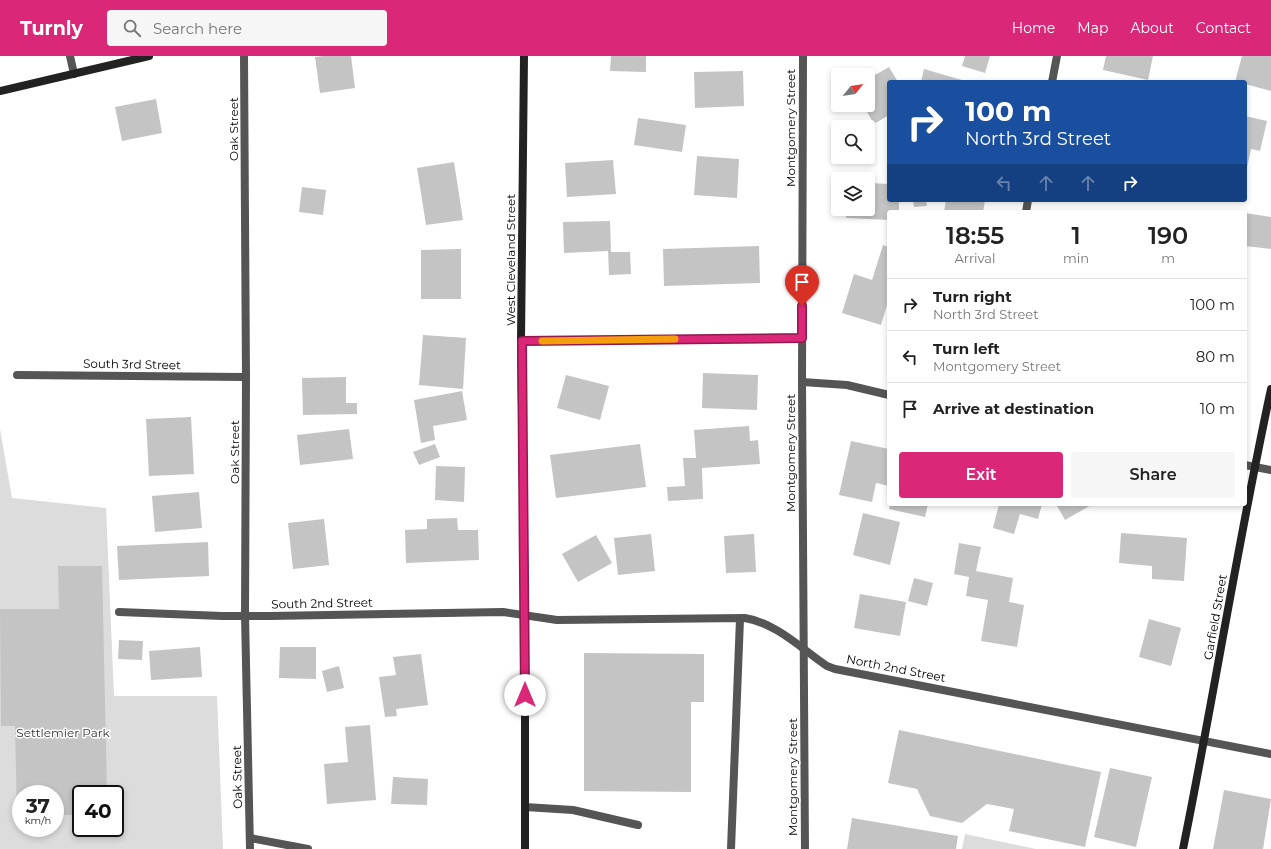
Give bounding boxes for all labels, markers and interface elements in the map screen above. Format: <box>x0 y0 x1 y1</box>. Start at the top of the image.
search box <box>107 10 387 46</box>
text: Turnly <box>20 17 83 40</box>
icon: search <box>121 17 143 39</box>
text: Search here <box>153 19 242 38</box>
text: Home <box>1012 19 1055 37</box>
text: Map <box>1077 19 1108 37</box>
text: About <box>1130 19 1174 37</box>
text: Contact <box>1196 19 1251 37</box>
north arrow <box>831 68 875 112</box>
map controls <box>831 68 875 216</box>
street label: Montgomery Street <box>783 69 798 187</box>
text: 100 m <box>965 94 1051 128</box>
icon: right <box>899 96 951 148</box>
street label: Oak Street <box>226 97 241 161</box>
button: search <box>831 120 875 164</box>
text: North 3rd Street <box>965 128 1111 150</box>
button: layers <box>831 172 875 216</box>
icon: left <box>993 172 1015 194</box>
icon: ahead <box>1035 172 1057 194</box>
icon: ahead <box>1077 172 1099 194</box>
icon: right <box>1119 172 1141 194</box>
street label: West Cleveland Street <box>503 194 518 326</box>
text: 18:55 <box>946 221 1004 250</box>
text: 1 <box>1072 221 1081 250</box>
text: 190 <box>1148 221 1188 250</box>
text: Arrival <box>955 250 996 266</box>
text: min <box>1063 250 1089 266</box>
text: m <box>1161 250 1175 266</box>
pin <box>785 265 819 306</box>
icon: arrive <box>791 271 813 293</box>
text: Turn right <box>933 287 1012 306</box>
icon: right <box>899 294 921 316</box>
text: 100 m <box>1190 295 1235 314</box>
text: North 3rd Street <box>933 306 1039 322</box>
text: Turn left <box>933 339 1000 358</box>
icon: left <box>899 346 921 368</box>
text: 80 m <box>1196 347 1235 366</box>
street label: South 3rd Street <box>83 356 181 372</box>
text: Montgomery Street <box>933 358 1061 374</box>
street label: Montgomery Street <box>783 394 798 512</box>
icon: arrive <box>899 398 921 420</box>
text: Arrive at destination <box>933 399 1094 418</box>
text: 10 m <box>1200 399 1235 418</box>
street label: Oak Street <box>227 420 242 484</box>
button: Exit <box>899 452 1063 498</box>
button: Share <box>1071 452 1235 498</box>
street label: Garfield Street <box>1200 573 1230 661</box>
street label: South 2nd Street <box>271 595 373 611</box>
street label: North 2nd Street <box>845 651 947 685</box>
position arrow <box>504 674 546 716</box>
street label: Montgomery Street <box>785 718 800 836</box>
park label: Settlemier Park <box>16 725 110 740</box>
street label: Oak Street <box>229 745 245 809</box>
speed limit sign: 40 <box>72 785 124 837</box>
text: 37 <box>26 794 50 818</box>
text: km/h <box>25 814 51 827</box>

